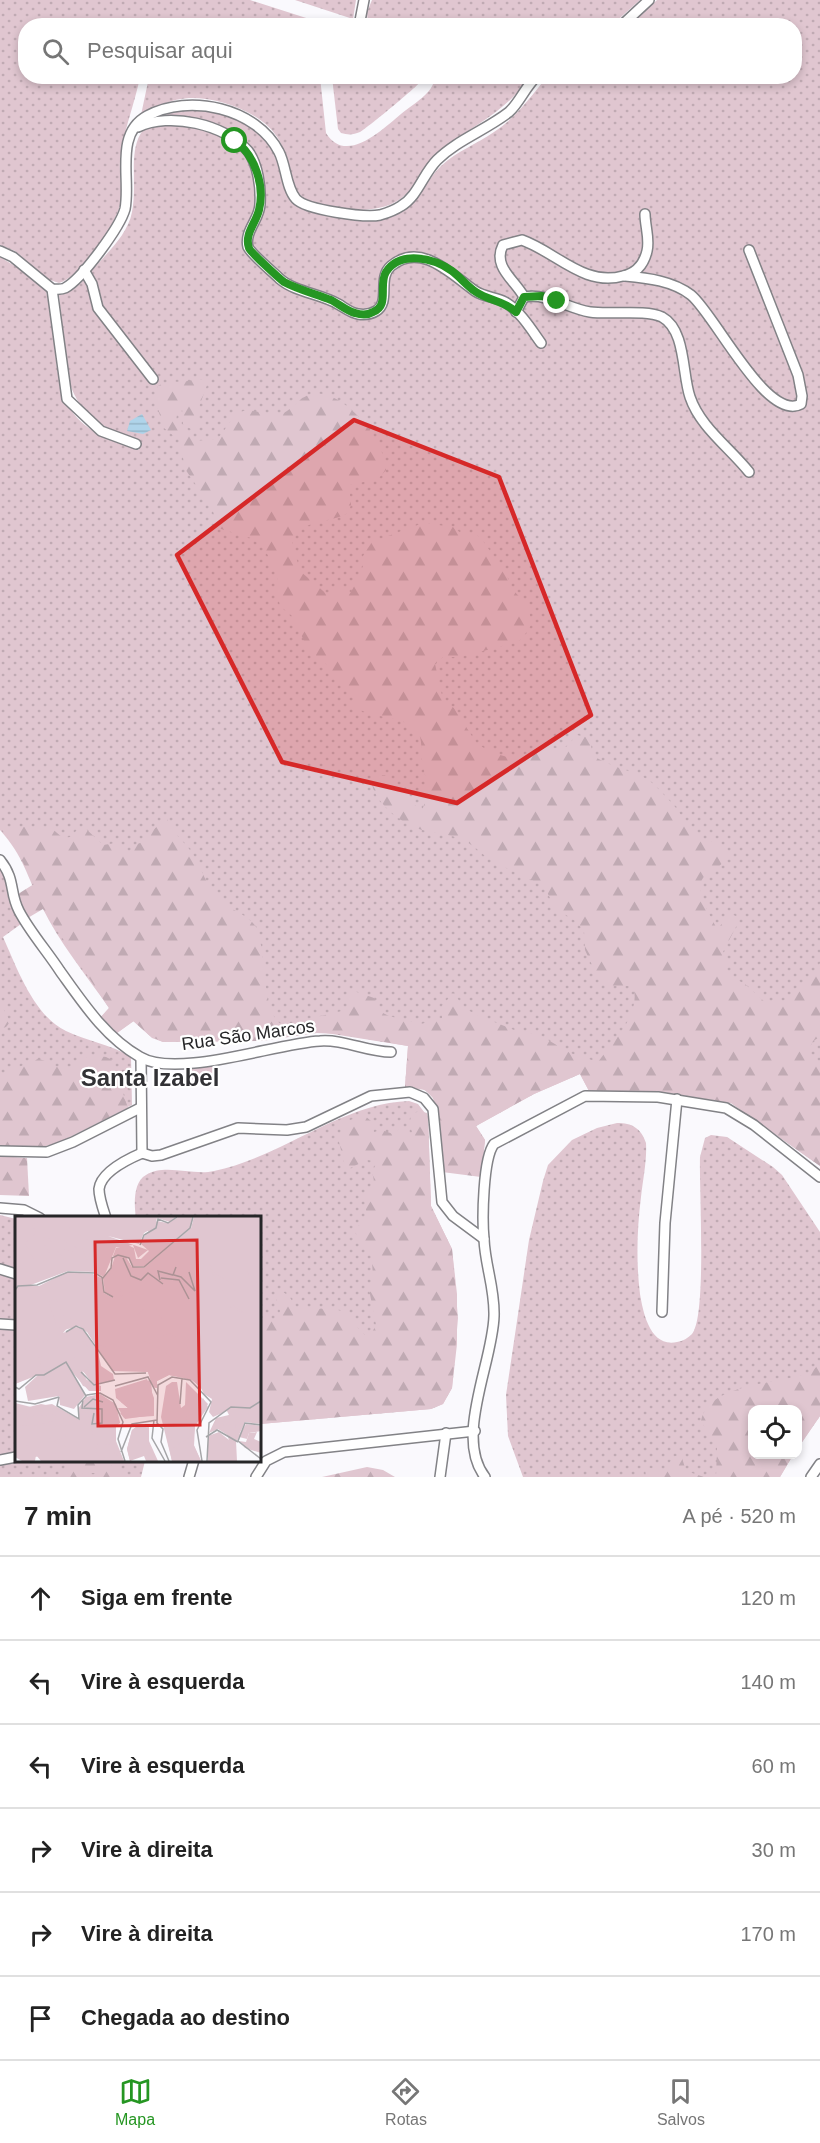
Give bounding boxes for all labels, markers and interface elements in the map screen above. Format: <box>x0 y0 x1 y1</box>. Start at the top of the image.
search box <box>18 18 802 84</box>
icon: search <box>39 35 72 68</box>
text: Pesquisar aqui <box>87 38 233 63</box>
route start <box>221 127 247 153</box>
route end <box>543 287 569 313</box>
street label: Rua São Marcos <box>180 1016 316 1054</box>
district label: Santa Izabel <box>81 1064 219 1091</box>
inset map <box>15 1216 261 1462</box>
map controls <box>748 1405 802 1459</box>
button: locate <box>748 1405 802 1459</box>
text: 7 min <box>24 1501 92 1531</box>
text: A pé · 520 m <box>683 1505 796 1527</box>
icon: ahead <box>24 1582 57 1615</box>
text: Siga em frente <box>81 1585 233 1610</box>
text: 120 m <box>740 1587 796 1609</box>
icon: left <box>24 1666 57 1699</box>
text: Vire à esquerda <box>81 1669 244 1694</box>
text: 140 m <box>740 1671 796 1693</box>
icon: left <box>24 1750 57 1783</box>
text: Vire à esquerda <box>81 1753 244 1778</box>
text: 60 m <box>752 1755 796 1777</box>
icon: right <box>24 1834 57 1867</box>
text: Vire à direita <box>81 1837 213 1862</box>
text: 30 m <box>752 1839 796 1861</box>
icon: right <box>24 1918 57 1951</box>
text: Vire à direita <box>81 1921 213 1946</box>
text: 170 m <box>740 1923 796 1945</box>
icon: arrive <box>24 2002 57 2035</box>
text: Chegada ao destino <box>81 2005 290 2030</box>
tab: Mapa <box>115 2075 155 2129</box>
tab: Rotas <box>385 2075 427 2129</box>
tab: Salvos <box>657 2075 705 2129</box>

